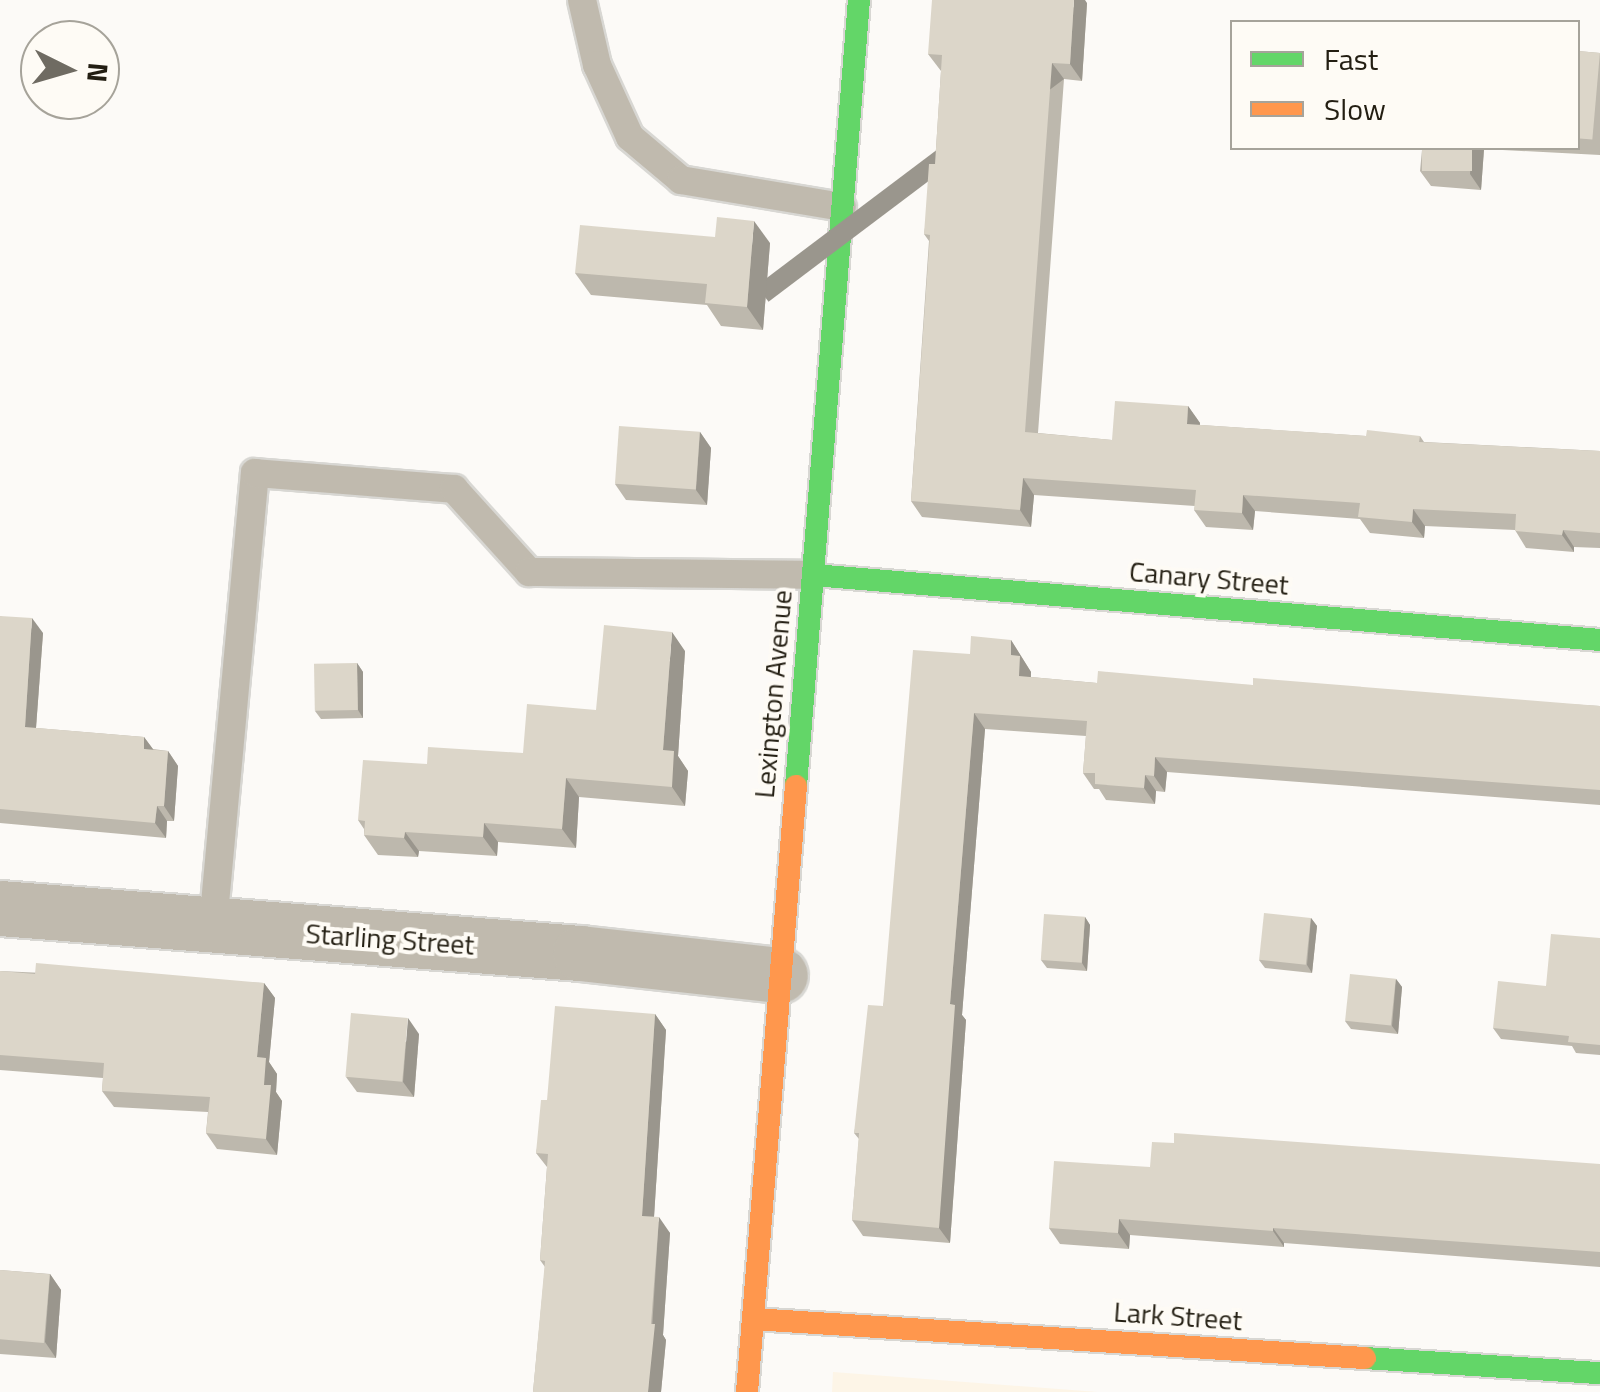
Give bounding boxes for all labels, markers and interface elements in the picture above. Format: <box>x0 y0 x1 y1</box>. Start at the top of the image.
north arrow <box>20 20 120 120</box>
legend <box>1230 20 1580 150</box>
text: Fast <box>1324 36 1378 82</box>
text: N <box>76 61 121 84</box>
text: Slow <box>1324 86 1386 132</box>
street label: Canary Street <box>1128 554 1290 602</box>
street label: Lexington Avenue <box>747 588 799 800</box>
street label: Starling Street <box>305 916 475 962</box>
street label: Lark Street <box>1113 1295 1243 1337</box>

